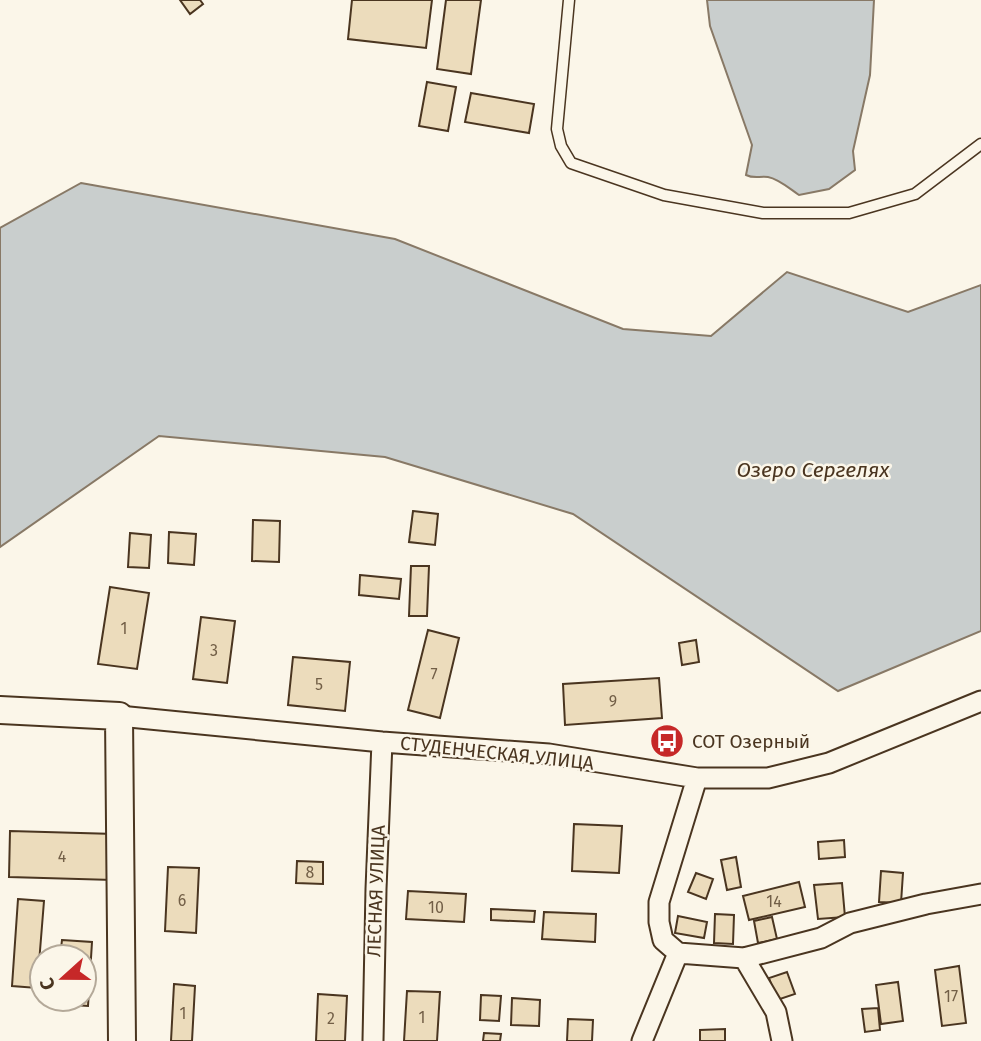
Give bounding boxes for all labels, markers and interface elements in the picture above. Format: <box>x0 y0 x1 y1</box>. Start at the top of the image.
water label: Озеро Сергелях <box>737 457 890 483</box>
house number: 1 <box>121 619 127 638</box>
house number: 3 <box>210 641 218 660</box>
house number: 7 <box>430 665 438 684</box>
house number: 5 <box>315 675 323 694</box>
house number: 9 <box>609 692 617 711</box>
bus stop icon: СОТ Озерный <box>648 722 686 760</box>
place label: СОТ Озерный <box>692 730 810 753</box>
street label: СТУДЕНЧЕСКАЯ УЛИЦА <box>399 731 595 775</box>
street label: ЛЕСНАЯ УЛИЦА <box>362 824 390 958</box>
house number: 4 <box>58 847 67 866</box>
house number: 8 <box>306 863 315 882</box>
house number: 6 <box>178 891 186 910</box>
house number: 14 <box>766 892 782 911</box>
house number: 10 <box>428 898 444 917</box>
north arrow <box>28 943 98 1013</box>
text: С <box>35 975 60 993</box>
house number: 17 <box>944 987 958 1006</box>
house number: 1 <box>180 1004 186 1023</box>
house number: 1 <box>419 1008 425 1027</box>
house number: 2 <box>327 1009 335 1028</box>

